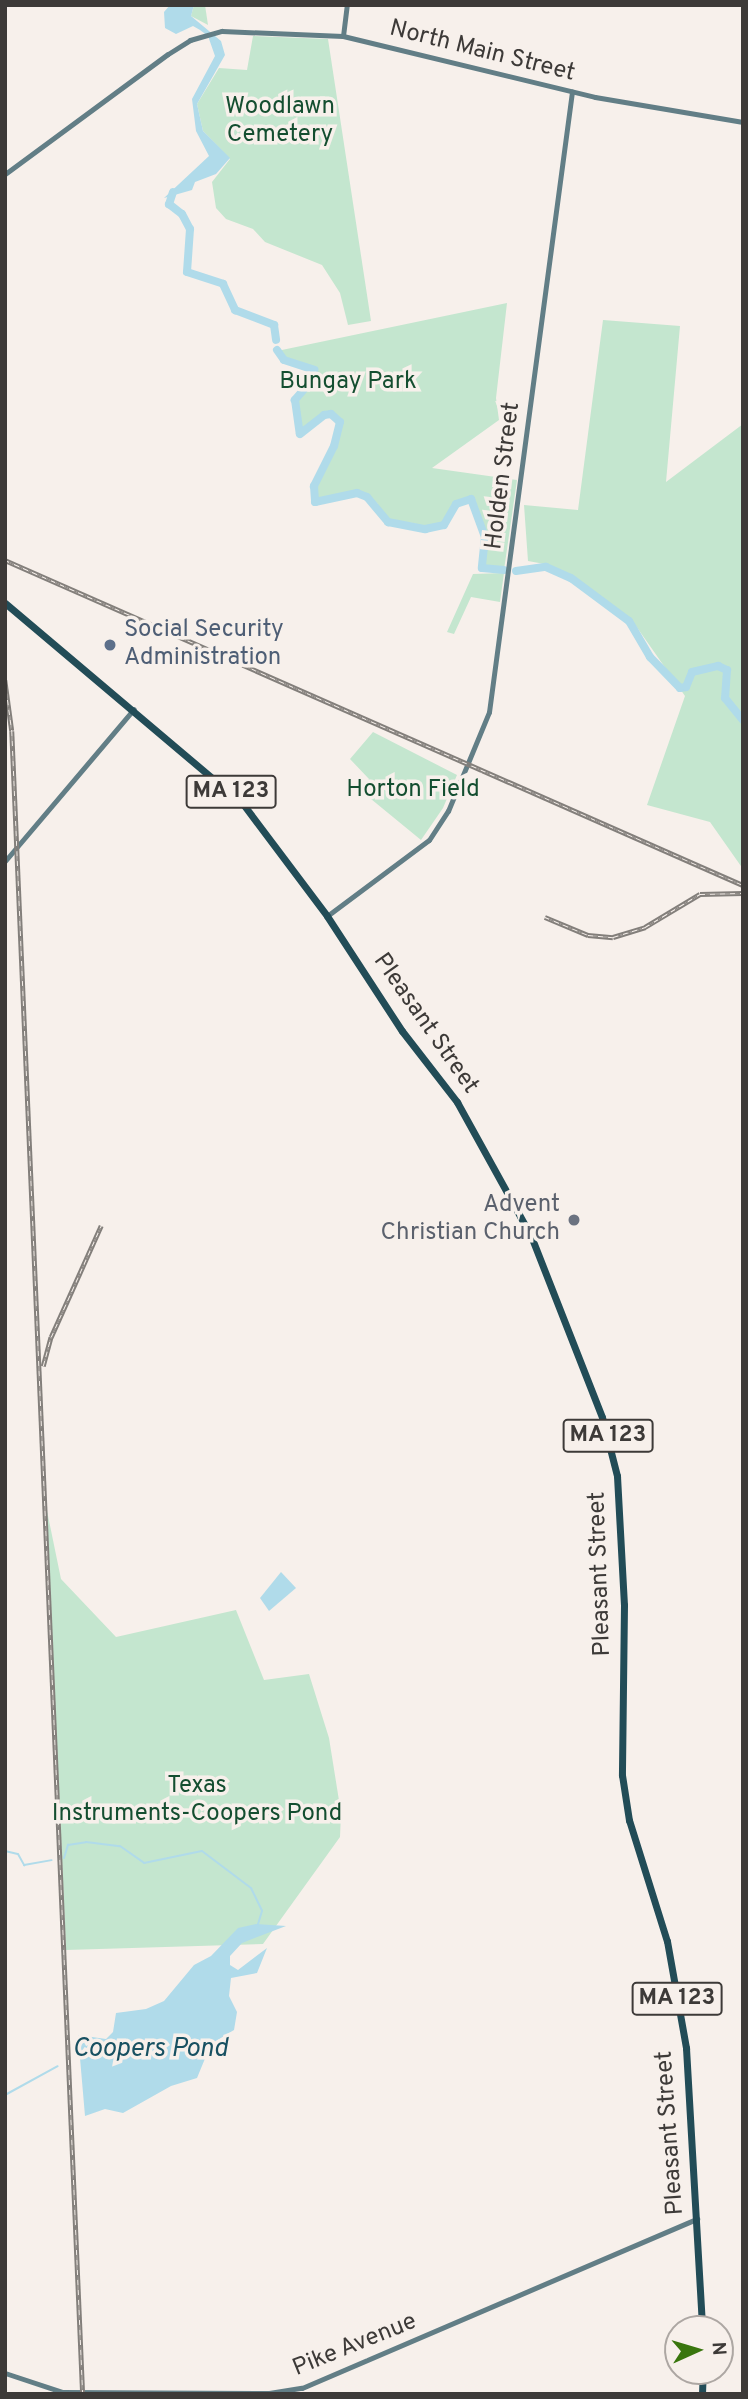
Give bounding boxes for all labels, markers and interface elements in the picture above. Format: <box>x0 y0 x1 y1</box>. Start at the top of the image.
street label: North Main Street <box>386 15 578 89</box>
park label: Woodlawn Cemetery <box>225 94 335 150</box>
park label: Bungay Park <box>279 369 417 397</box>
street label: Holden Street <box>481 401 527 551</box>
place label: Social Security Administration <box>124 617 284 673</box>
marker: Social Security Administration <box>102 637 118 653</box>
road number: MA 123 <box>184 772 278 812</box>
park label: Horton Field <box>346 777 480 805</box>
street label: Pleasant Street <box>366 948 484 1100</box>
place label: Advent Christian Church <box>381 1192 560 1248</box>
marker: Advent Christian Church <box>566 1212 582 1228</box>
road number: MA 123 <box>561 1416 655 1456</box>
street label: Pleasant Street <box>584 1491 618 1657</box>
park label: Texas Instruments-Coopers Pond <box>52 1773 342 1829</box>
road number: MA 123 <box>630 1980 724 2018</box>
water label: Coopers Pond <box>72 2034 228 2066</box>
street label: Pleasant Street <box>651 2050 691 2216</box>
street label: Pike Avenue <box>288 2308 422 2384</box>
north arrow <box>664 2315 734 2385</box>
text: N <box>706 2341 730 2356</box>

